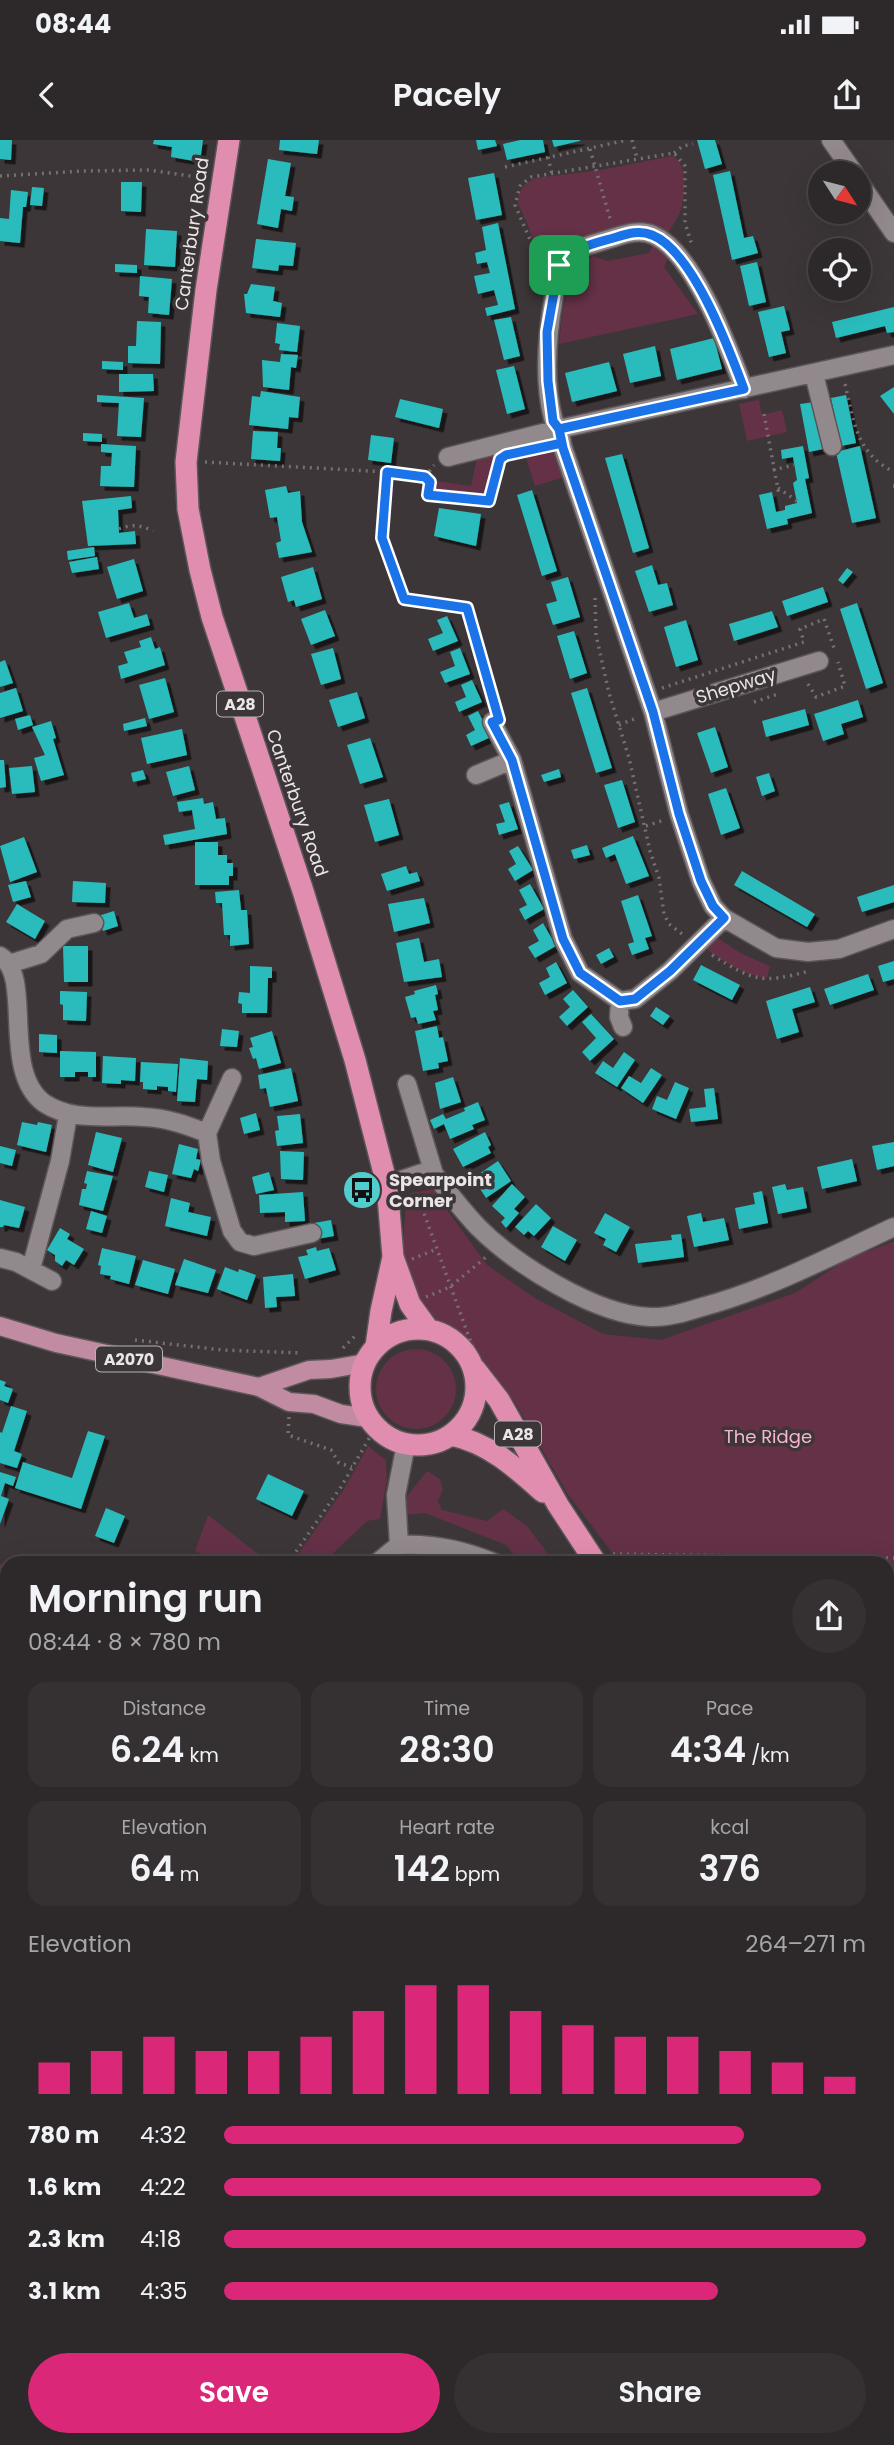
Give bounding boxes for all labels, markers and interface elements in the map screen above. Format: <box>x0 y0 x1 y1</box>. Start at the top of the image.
text: 08:44 <box>35 6 111 42</box>
text: Pacely <box>393 72 501 117</box>
icon: back <box>28 76 66 114</box>
icon: share <box>828 76 866 114</box>
street label: Canterbury Road <box>168 156 215 312</box>
north arrow <box>808 161 872 224</box>
map controls <box>808 161 871 301</box>
pin <box>529 235 589 295</box>
button: locate <box>808 238 871 301</box>
icon: arrive <box>540 246 578 284</box>
street label: Shepway <box>693 662 779 710</box>
road number: A28 <box>217 692 263 716</box>
street label: Canterbury Road <box>261 726 334 880</box>
place label: Spearpoint Corner <box>389 1167 492 1213</box>
bus stop icon: Spearpoint Corner <box>341 1169 383 1211</box>
road number: A2070 <box>96 1346 162 1372</box>
road number: A28 <box>495 1422 541 1446</box>
park label: The Ridge <box>724 1424 812 1449</box>
text: Morning run <box>28 1572 263 1625</box>
button: share <box>792 1579 866 1653</box>
text: 08:44 · 8 × 780 m <box>28 1626 221 1658</box>
text: Distance <box>123 1695 206 1722</box>
text: Time <box>424 1695 470 1722</box>
text: Pace <box>706 1695 753 1722</box>
text: 6.24 <box>110 1725 184 1774</box>
text: 28:30 <box>399 1725 495 1774</box>
text: 4:34 <box>670 1725 746 1774</box>
text: km <box>184 1742 219 1769</box>
text: /km <box>746 1742 790 1769</box>
text: Elevation <box>122 1814 207 1841</box>
text: Heart rate <box>399 1814 495 1841</box>
text: kcal <box>710 1814 749 1841</box>
text: 64 <box>129 1844 175 1893</box>
text: 142 <box>394 1844 450 1893</box>
text: 376 <box>698 1844 761 1893</box>
text: m <box>175 1861 199 1888</box>
text: bpm <box>450 1861 500 1888</box>
text: Elevation <box>28 1928 132 1960</box>
text: 264–271 m <box>745 1928 866 1960</box>
text: 780 m <box>28 2119 99 2151</box>
text: 4:32 <box>140 2119 186 2151</box>
text: 1.6 km <box>28 2171 101 2203</box>
text: 4:22 <box>140 2171 186 2203</box>
text: 2.3 km <box>28 2223 105 2255</box>
text: 4:18 <box>140 2223 181 2255</box>
text: 3.1 km <box>28 2275 101 2307</box>
text: 4:35 <box>140 2275 187 2307</box>
button: Save <box>28 2353 440 2433</box>
button: Share <box>454 2353 866 2433</box>

